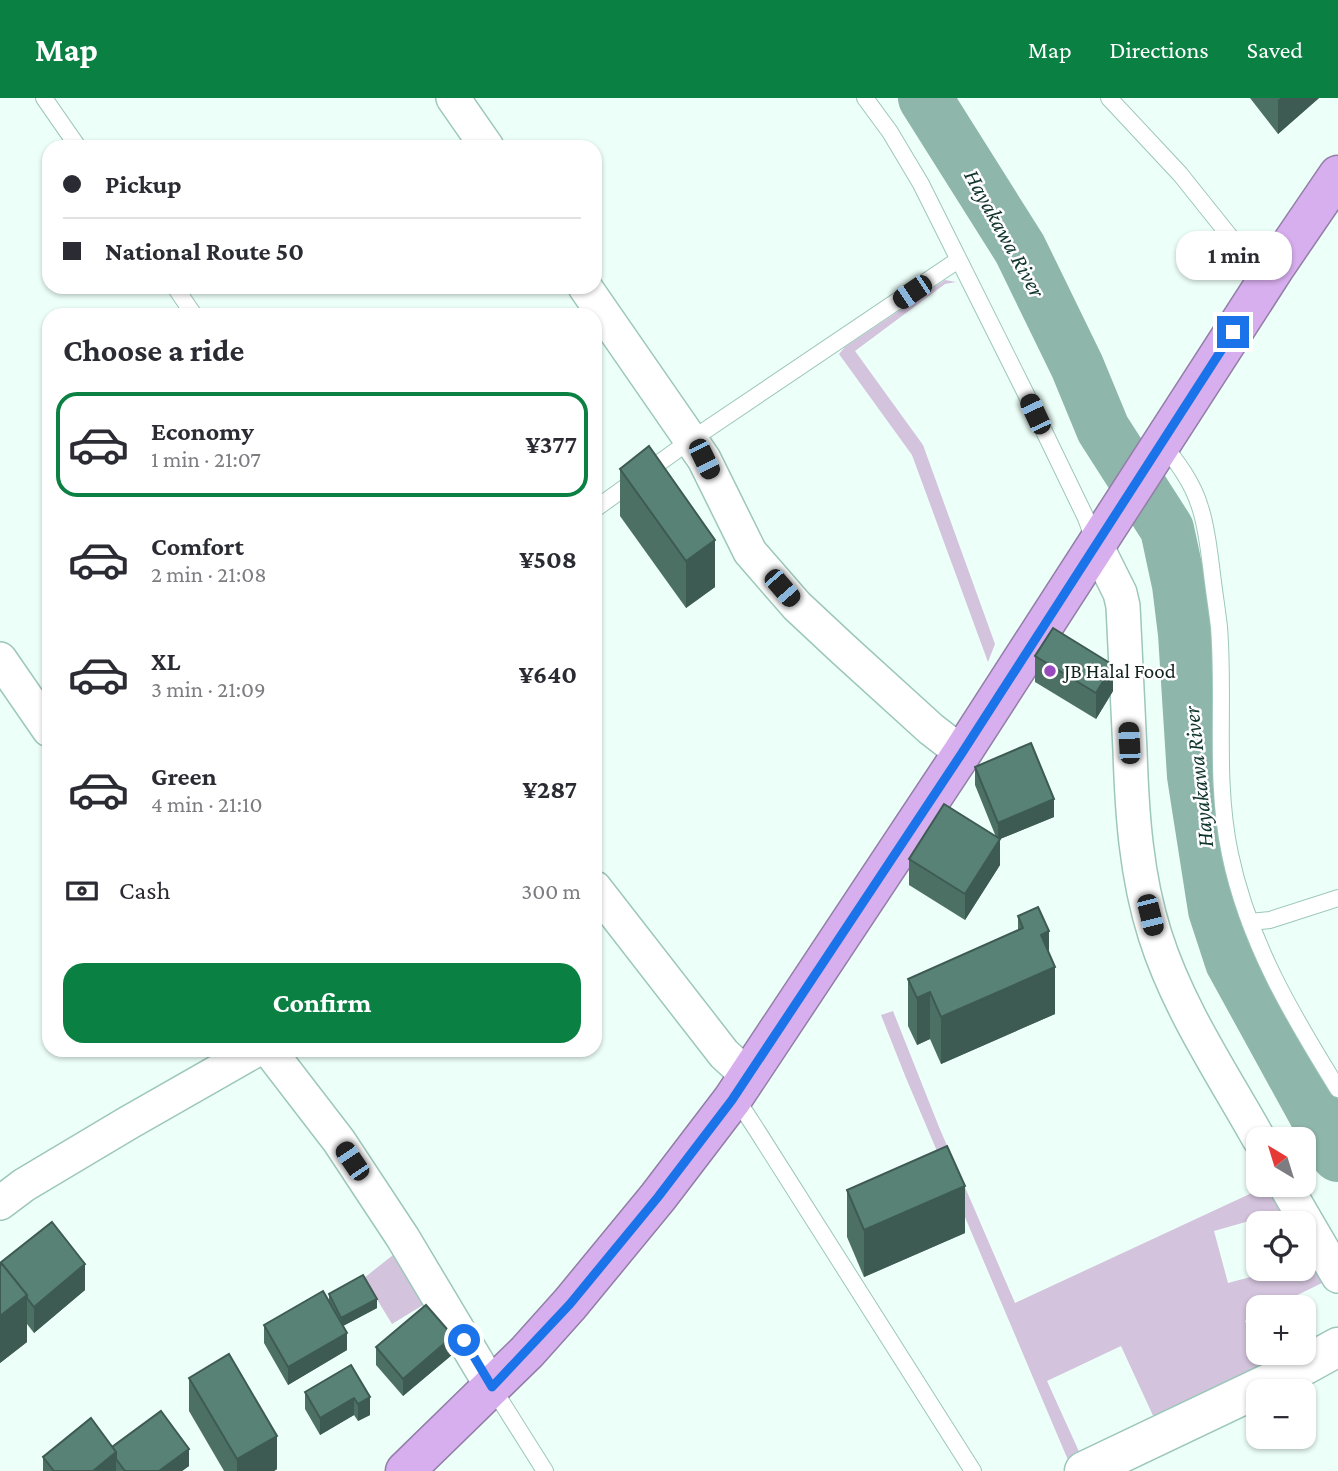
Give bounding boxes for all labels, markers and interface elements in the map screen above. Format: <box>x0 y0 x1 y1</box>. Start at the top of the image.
text: Map <box>35 31 98 68</box>
text: Map <box>1028 36 1072 63</box>
text: Directions <box>1110 36 1209 63</box>
text: Saved <box>1247 36 1303 63</box>
water label: Hayakawa River <box>959 165 1051 302</box>
text: Pickup <box>105 170 182 199</box>
callout: 1 min <box>1175 230 1291 280</box>
text: National Route 50 <box>105 237 304 266</box>
text: 1 min <box>1208 242 1260 268</box>
car <box>889 272 936 312</box>
route end <box>1217 316 1249 348</box>
text: Choose a ride <box>63 332 244 368</box>
car <box>1017 391 1054 437</box>
icon: car <box>67 413 130 476</box>
text: Economy <box>151 417 254 446</box>
text: ¥377 <box>526 430 577 459</box>
car <box>686 436 723 482</box>
text: 1 min · 21:07 <box>151 446 261 472</box>
icon: car <box>67 528 130 591</box>
text: Comfort <box>151 532 244 561</box>
text: ¥508 <box>519 545 577 574</box>
text: 2 min · 21:08 <box>151 561 267 587</box>
car <box>761 565 804 611</box>
icon: car <box>67 643 130 706</box>
text: XL <box>151 647 180 676</box>
place label: JB Halal Food <box>1062 659 1176 683</box>
text: ¥640 <box>519 660 577 689</box>
marker: JB Halal Food <box>1042 663 1058 679</box>
text: 3 min · 21:09 <box>151 676 266 702</box>
water label: Hayakawa River <box>1178 704 1218 849</box>
car <box>1118 721 1141 765</box>
icon: car <box>67 758 130 821</box>
text: Green <box>151 762 217 791</box>
text: ¥287 <box>523 775 577 804</box>
text: 4 min · 21:10 <box>151 791 263 817</box>
icon: cash <box>63 872 101 910</box>
text: Cash <box>119 876 170 905</box>
text: 300 m <box>521 878 581 904</box>
car <box>1135 892 1166 938</box>
button: Confirm <box>63 963 581 1043</box>
north arrow <box>1246 1127 1316 1197</box>
map controls <box>1246 1127 1316 1449</box>
car <box>332 1138 373 1184</box>
button: locate <box>1246 1211 1316 1281</box>
button: + <box>1246 1295 1316 1365</box>
route start <box>448 1324 480 1356</box>
button: − <box>1246 1379 1316 1449</box>

